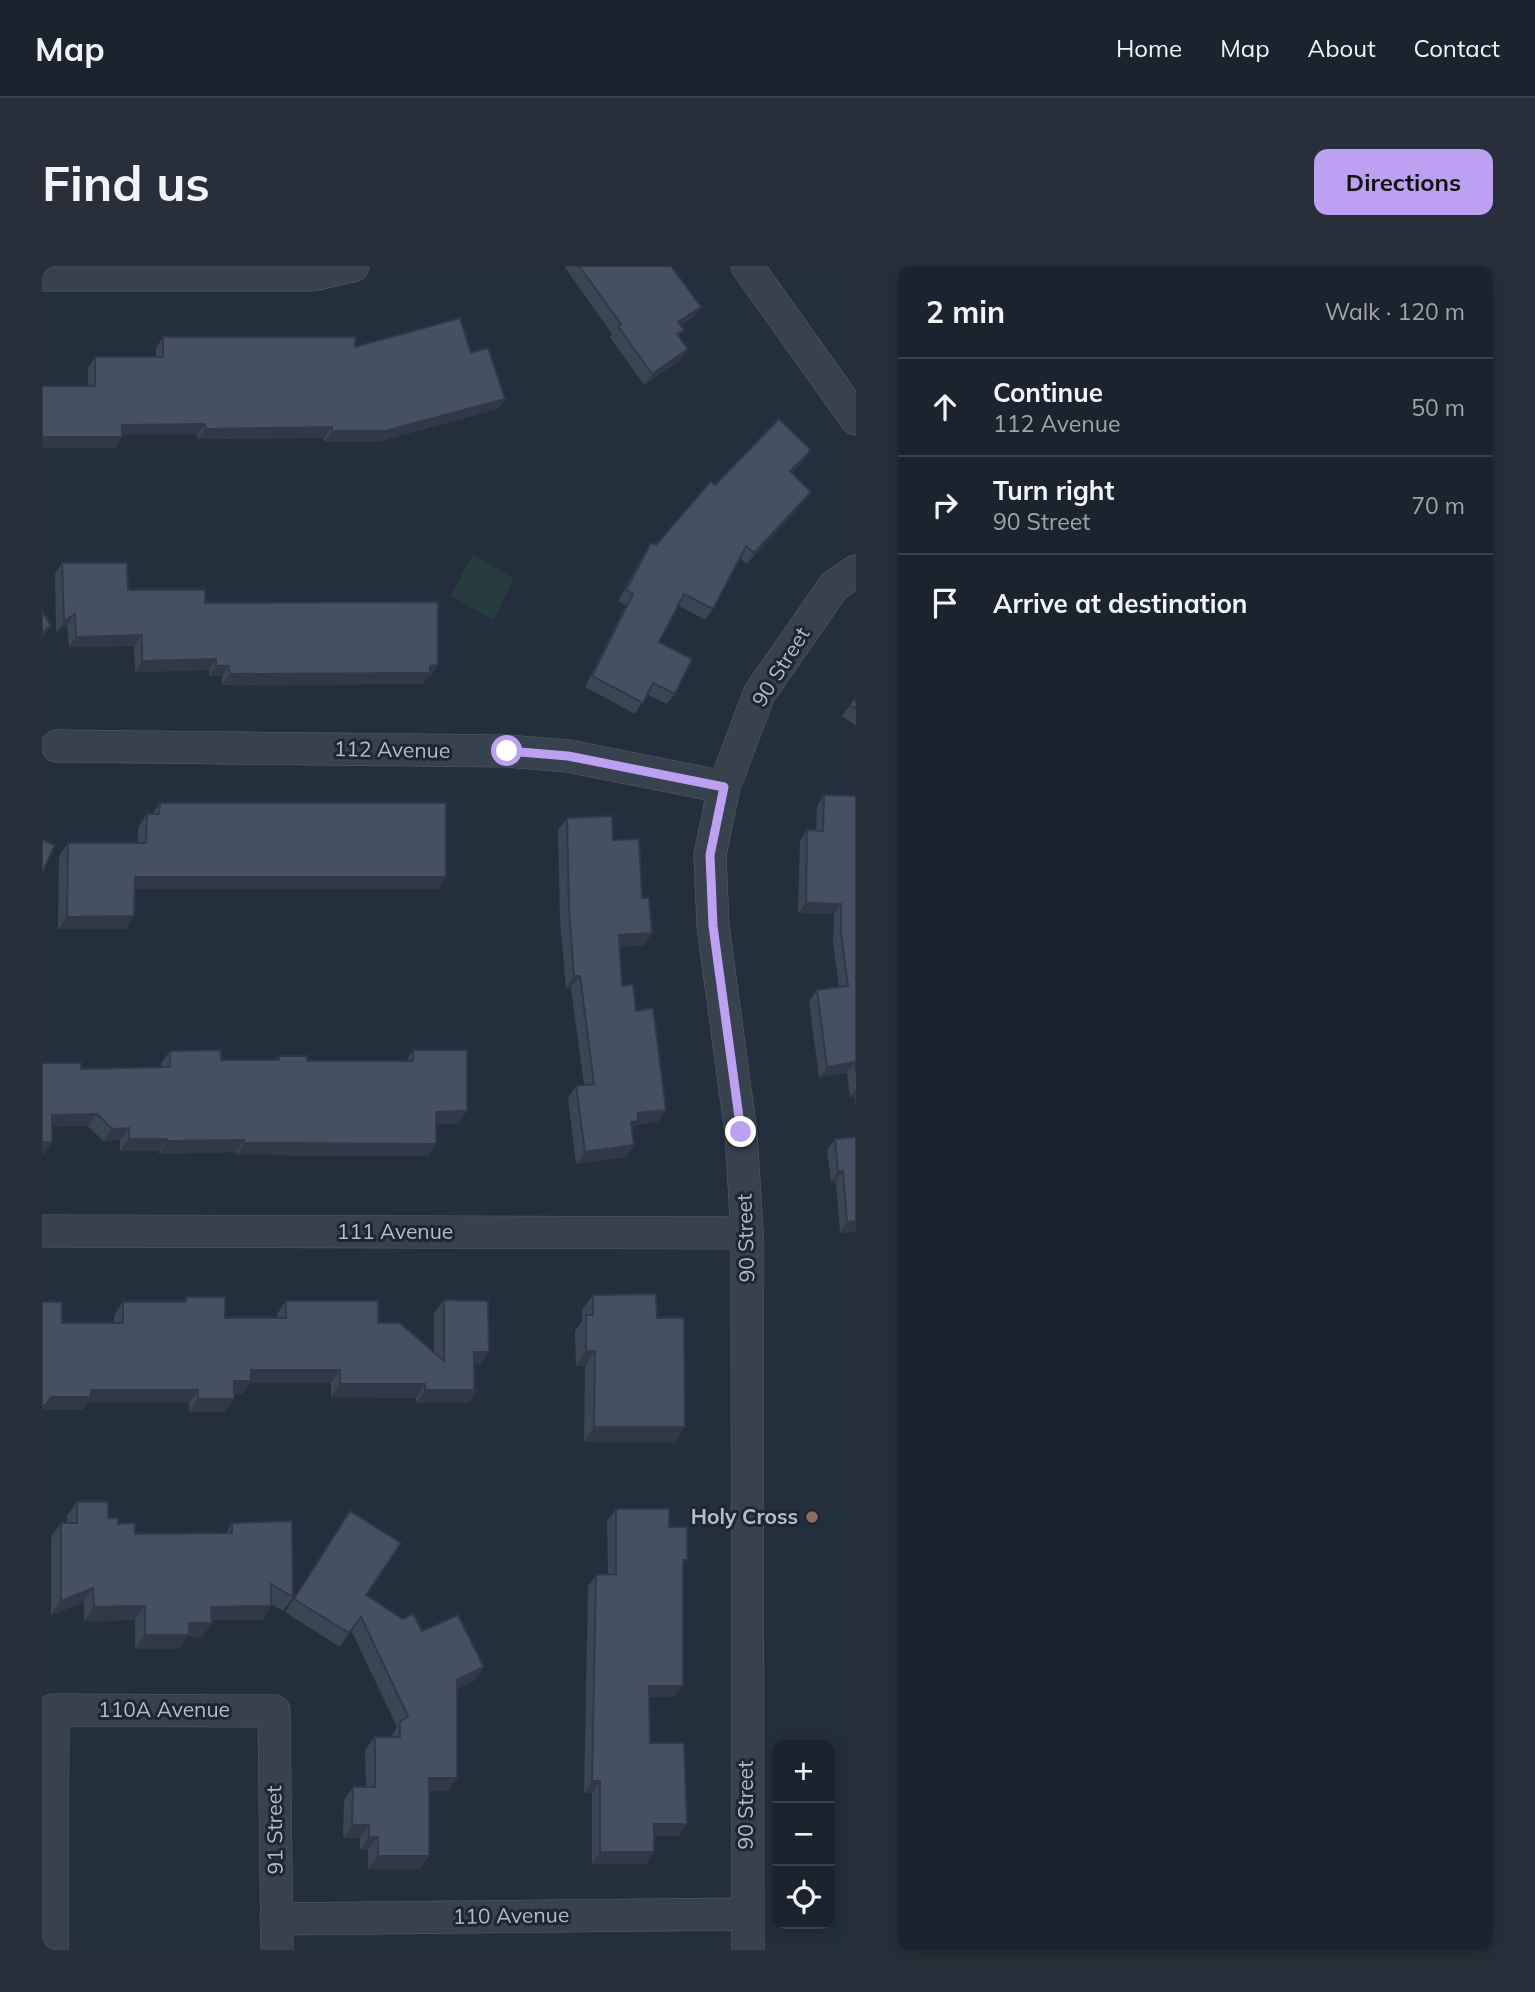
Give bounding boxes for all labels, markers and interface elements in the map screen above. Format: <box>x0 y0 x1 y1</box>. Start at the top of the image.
text: Map <box>35 28 105 69</box>
text: Home <box>1116 33 1182 63</box>
text: Map <box>1220 33 1270 63</box>
text: About <box>1308 33 1376 63</box>
text: Contact <box>1414 33 1500 63</box>
button: Directions <box>1314 149 1493 215</box>
text: Find us <box>42 152 210 213</box>
text: 2 min <box>926 293 1005 331</box>
text: Walk · 120 m <box>1325 297 1465 326</box>
text: Continue <box>993 376 1103 409</box>
icon: ahead <box>926 388 964 426</box>
text: 50 m <box>1411 393 1465 422</box>
text: 112 Avenue <box>993 409 1121 438</box>
text: Turn right <box>993 474 1114 507</box>
icon: right <box>926 486 964 524</box>
text: 70 m <box>1411 491 1465 520</box>
text: 90 Street <box>993 507 1090 536</box>
icon: arrive <box>926 584 964 622</box>
text: Arrive at destination <box>993 587 1248 620</box>
street label: 90 Street <box>746 622 815 711</box>
street label: 112 Avenue <box>334 735 450 763</box>
route start <box>491 735 522 766</box>
route end <box>725 1116 756 1147</box>
street label: 90 Street <box>730 1193 760 1283</box>
street label: 111 Avenue <box>337 1218 453 1244</box>
place label: Holy Cross <box>691 1503 798 1529</box>
marker: Holy Cross <box>804 1509 820 1525</box>
street label: 110A Avenue <box>98 1696 230 1722</box>
map controls <box>772 1740 835 1929</box>
button: + <box>772 1740 835 1803</box>
street label: 90 Street <box>732 1761 758 1849</box>
street label: 91 Street <box>260 1785 288 1875</box>
button: − <box>772 1803 835 1866</box>
button: locate <box>772 1866 835 1929</box>
street label: 110 Avenue <box>453 1901 569 1929</box>

